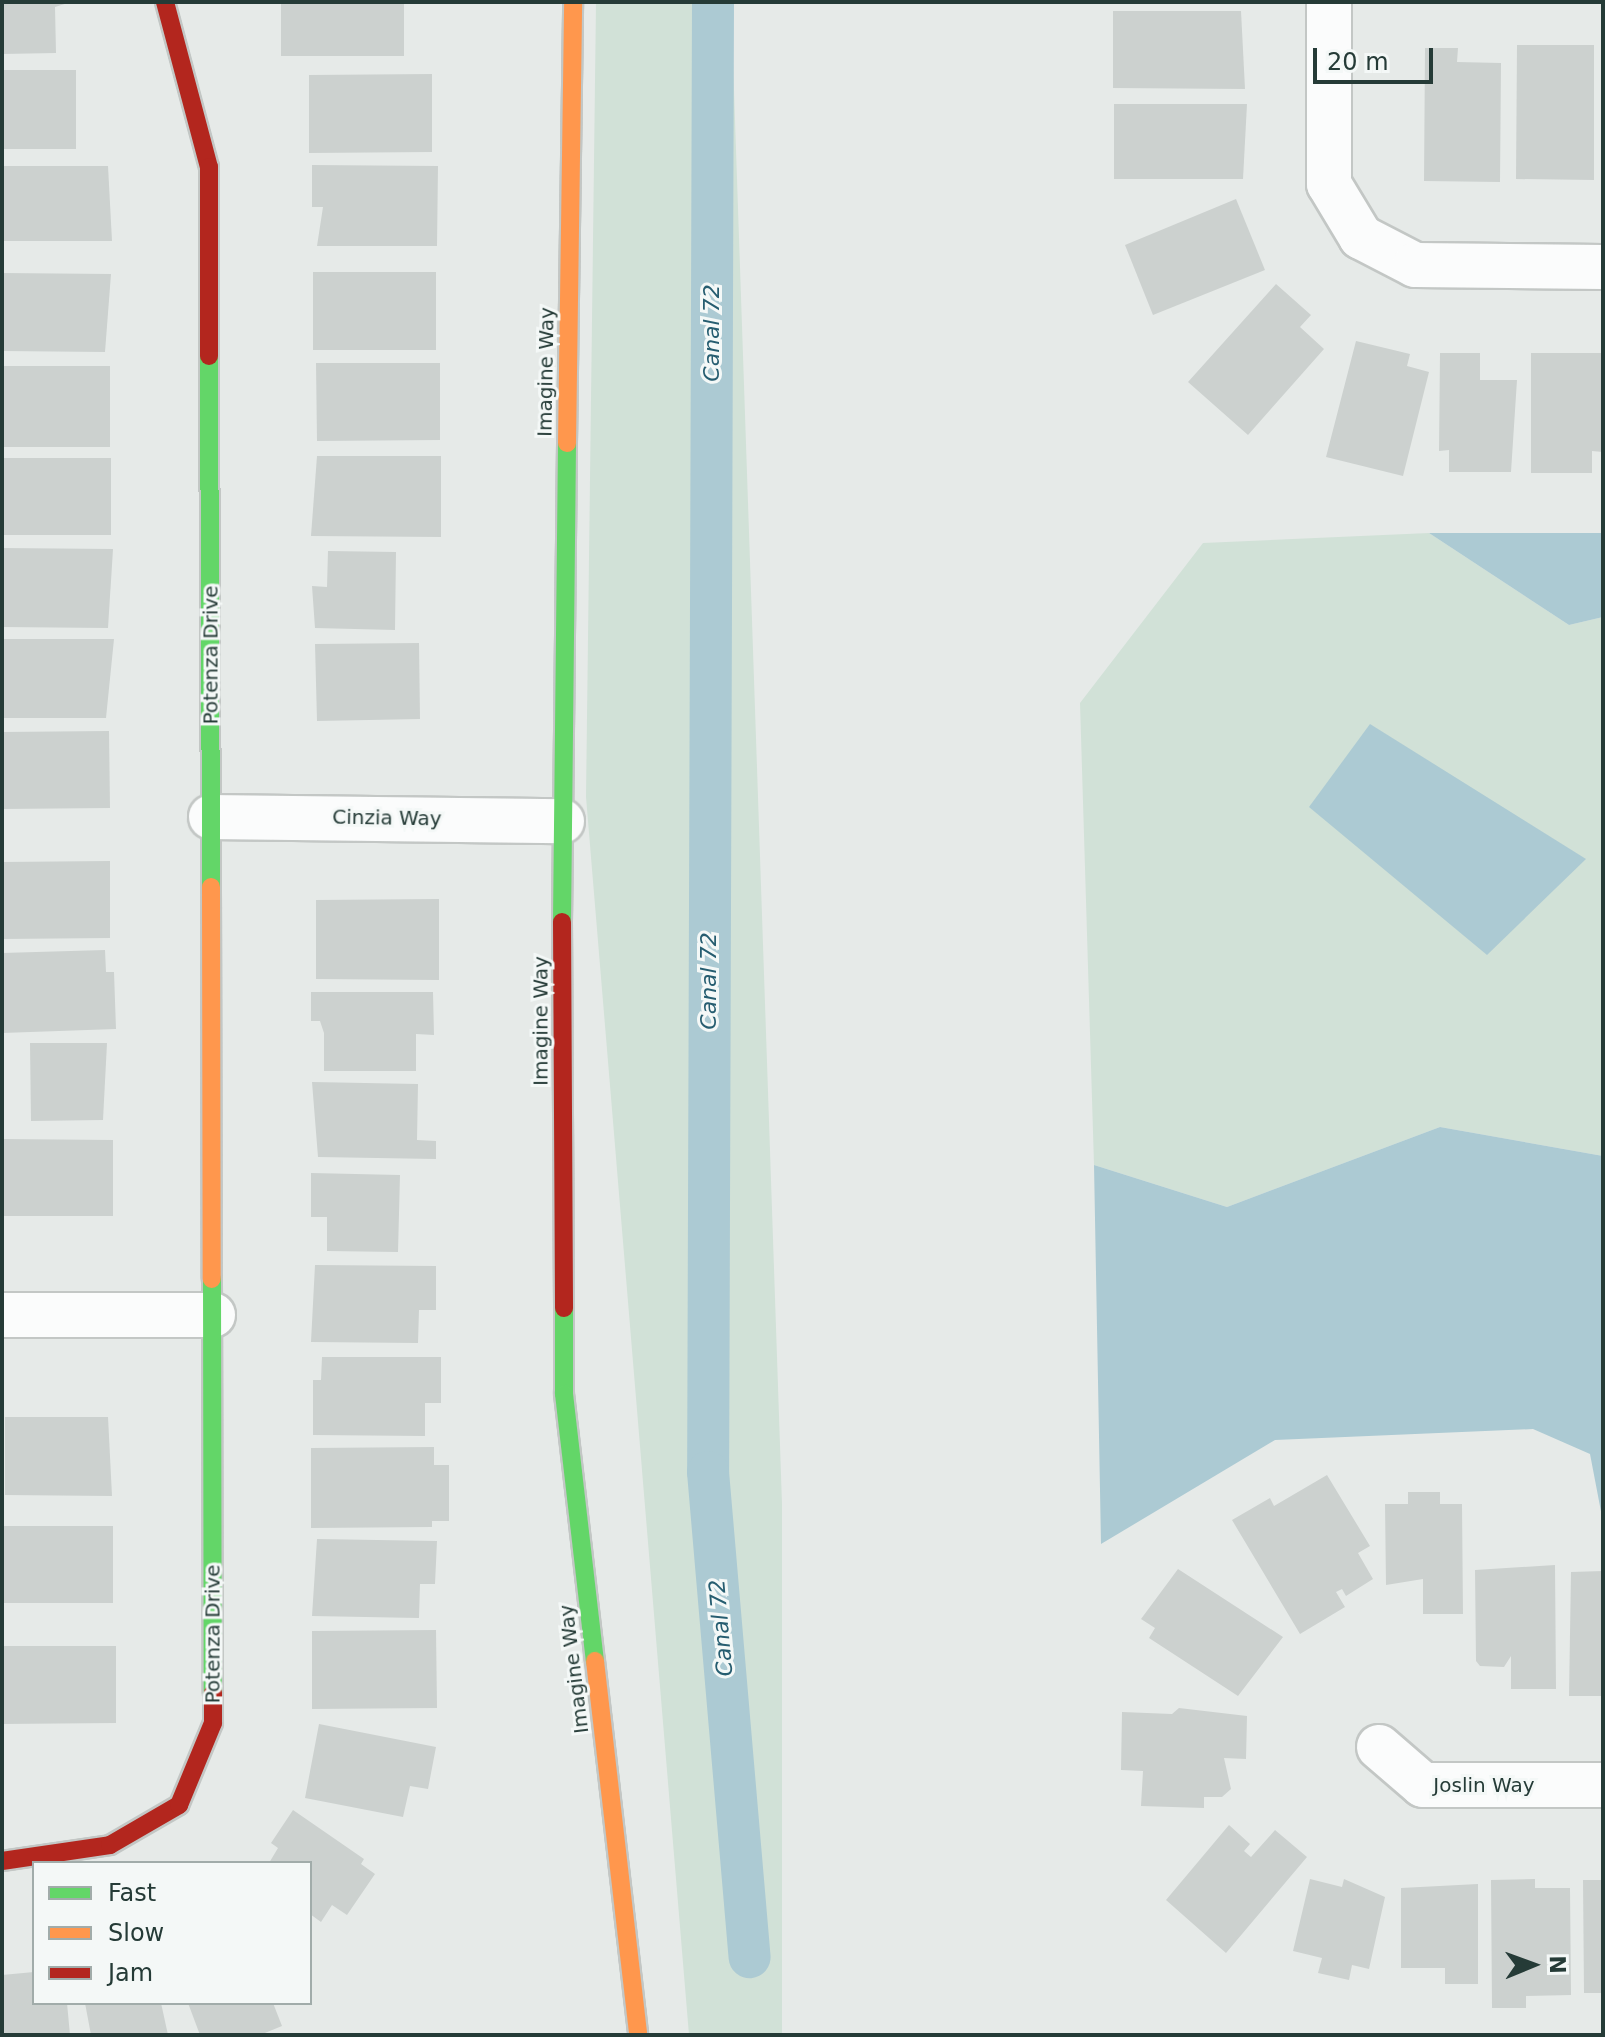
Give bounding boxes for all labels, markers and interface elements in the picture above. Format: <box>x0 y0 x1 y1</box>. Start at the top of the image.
scale bar <box>1317 32 1437 82</box>
text: 20 m <box>1327 48 1389 76</box>
water label: Canal 72 <box>699 284 725 382</box>
street label: Imagine Way <box>533 307 559 437</box>
street label: Potenza Drive <box>199 586 223 724</box>
street label: Cinzia Way <box>332 805 442 831</box>
water label: Canal 72 <box>696 932 722 1030</box>
street label: Imagine Way <box>529 956 553 1086</box>
street label: Potenza Drive <box>201 1565 225 1703</box>
water label: Canal 72 <box>704 1578 738 1678</box>
street label: Imagine Way <box>554 1603 594 1735</box>
street label: Joslin Way <box>1433 1773 1535 1797</box>
legend <box>32 1861 312 2005</box>
text: Fast <box>108 1879 156 1907</box>
text: Slow <box>108 1919 164 1947</box>
north arrow <box>1493 1925 1573 2005</box>
text: N <box>1545 1955 1570 1974</box>
text: Jam <box>108 1959 153 1987</box>

